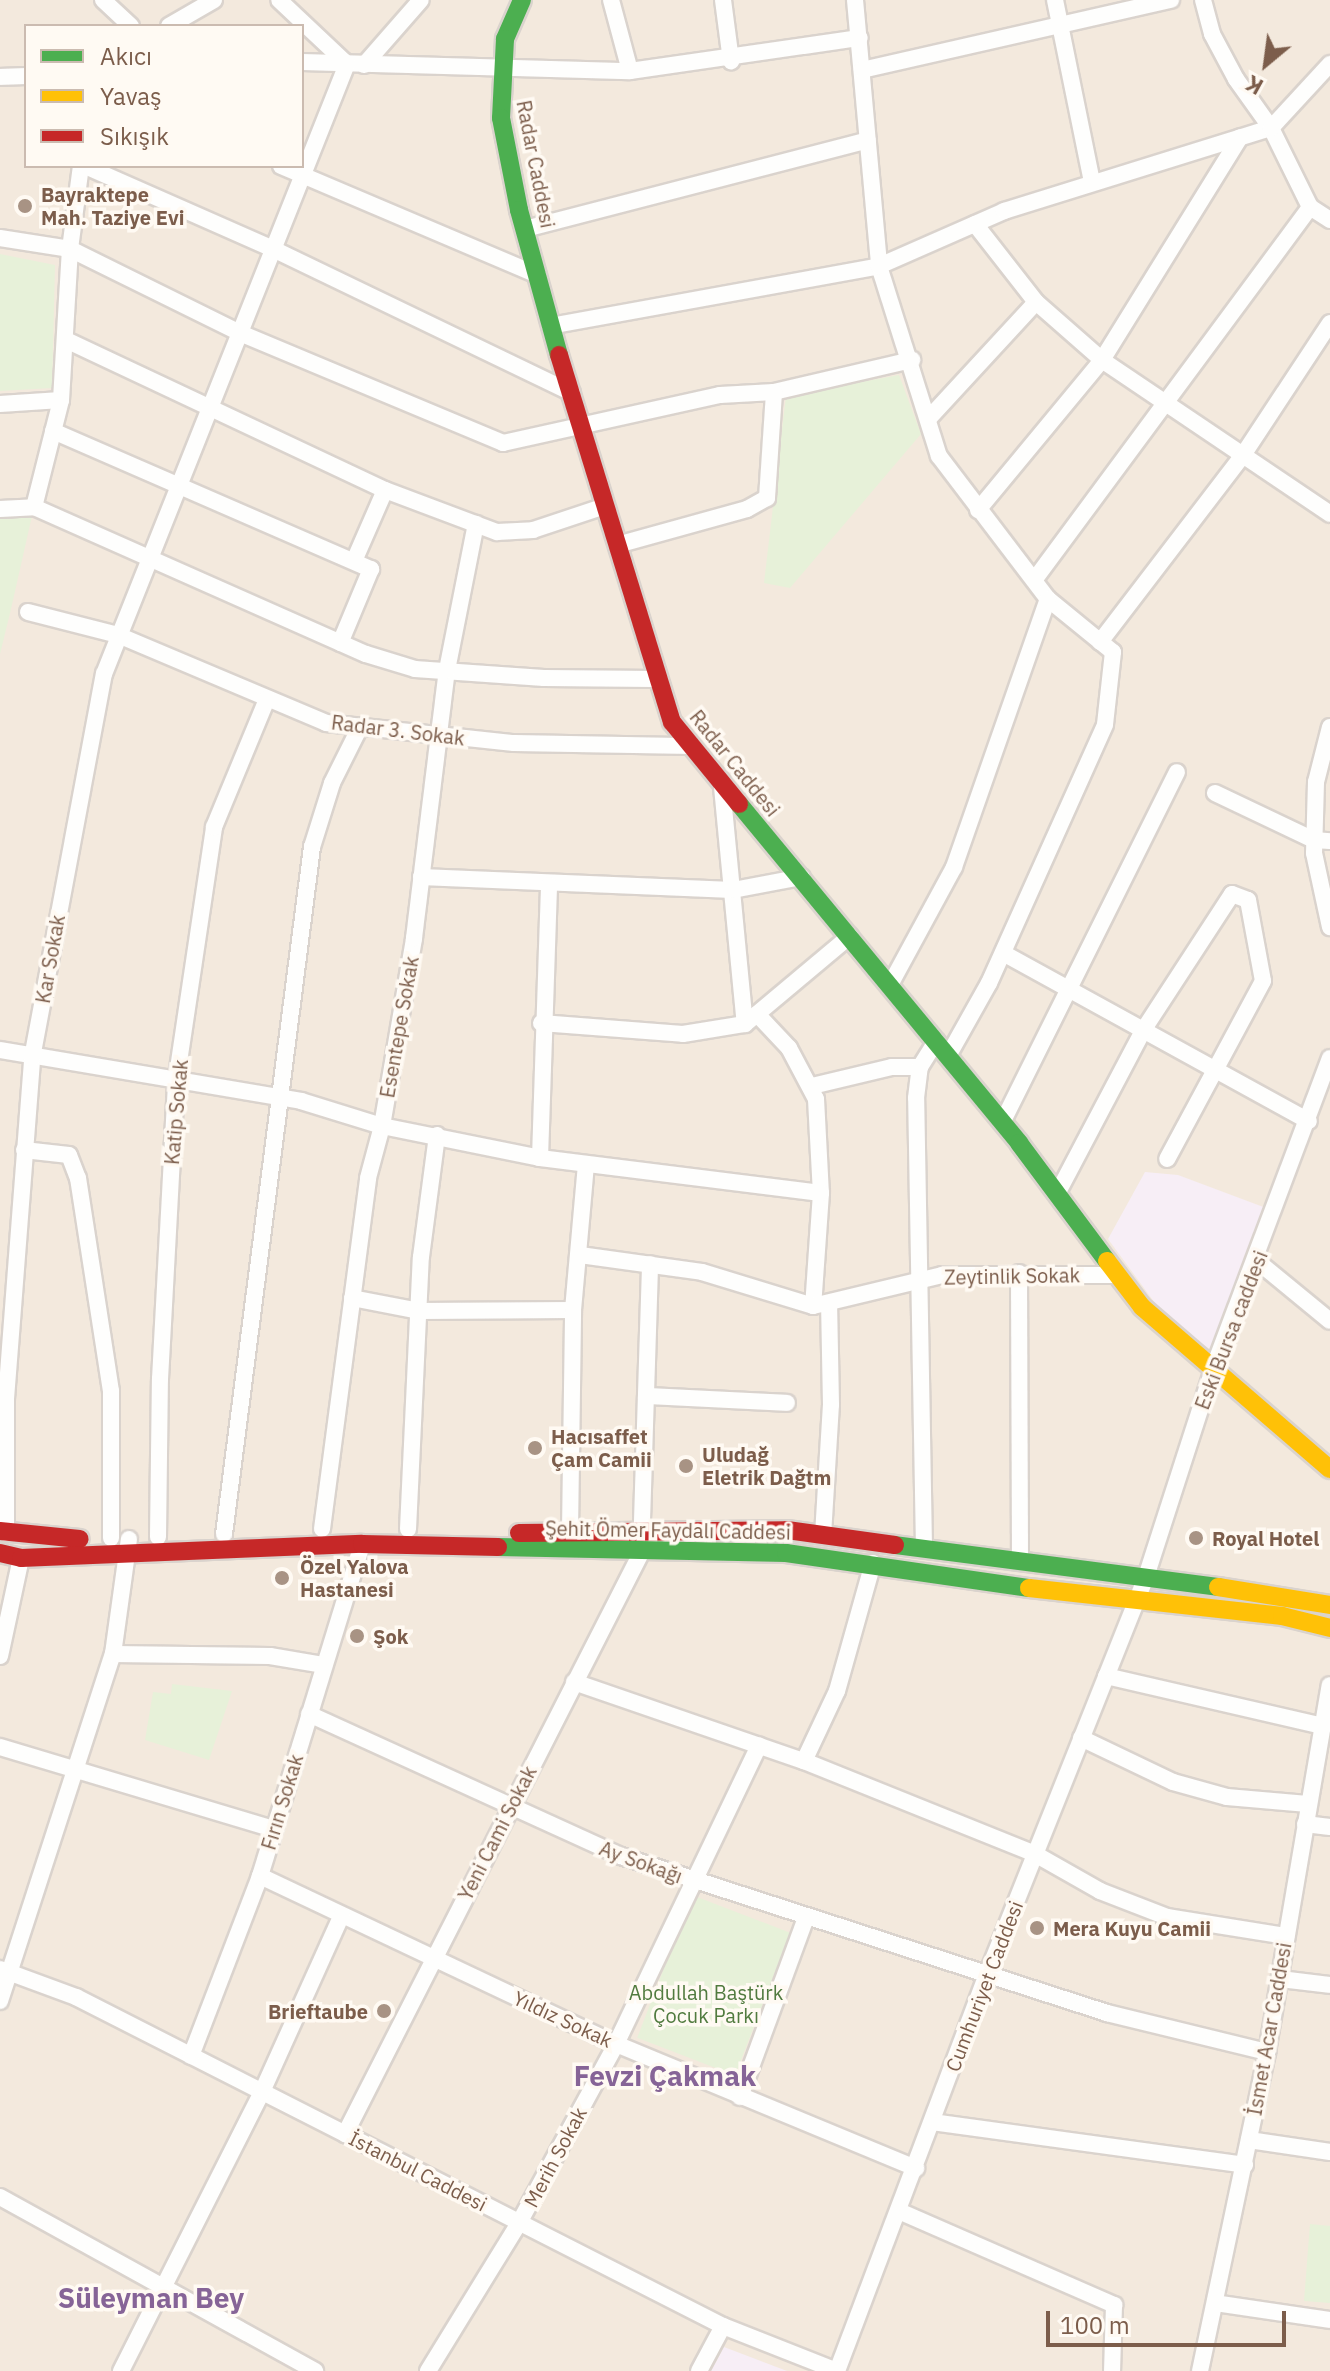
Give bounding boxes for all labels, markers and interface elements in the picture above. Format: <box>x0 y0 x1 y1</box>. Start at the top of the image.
legend <box>24 24 304 168</box>
north arrow <box>1226 24 1306 104</box>
text: Akıcı <box>100 40 152 72</box>
text: K <box>1240 69 1268 102</box>
text: Yavaş <box>100 80 162 112</box>
street label: Radar Caddesi <box>512 98 560 230</box>
text: Sıkışık <box>100 120 169 152</box>
place label: Bayraktepe Mah. Taziye Evi <box>41 182 184 229</box>
marker: Bayraktepe Mah. Taziye Evi <box>16 197 34 215</box>
street label: Radar Caddesi <box>685 705 785 821</box>
street label: Radar 3. Sokak <box>330 710 466 750</box>
street label: Kar Sokak <box>30 913 70 1005</box>
street label: Esentepe Sokak <box>375 954 423 1100</box>
street label: Katip Sokak <box>159 1058 193 1166</box>
street label: Eski Bursa caddesi <box>1190 1247 1272 1413</box>
street label: Zeytinlik Sokak <box>944 1263 1080 1289</box>
place label: Hacısaffet Çam Camii <box>551 1424 652 1471</box>
marker: Hacısaffet Çam Camii <box>526 1439 544 1457</box>
place label: Uludağ Eletrik Dağtm <box>702 1442 831 1489</box>
marker: Uludağ Eletrik Dağtm <box>677 1457 695 1475</box>
street label: Şehit Ömer Faydalı Caddesi <box>545 1516 791 1544</box>
place label: Royal Hotel <box>1212 1526 1319 1550</box>
marker: Royal Hotel <box>1187 1529 1205 1547</box>
place label: Özel Yalova Hastanesi <box>300 1554 409 1601</box>
marker: Özel Yalova Hastanesi <box>271 1567 293 1589</box>
place label: Şok <box>373 1624 408 1648</box>
marker: Şok <box>348 1627 366 1645</box>
street label: Fırın Sokak <box>256 1751 308 1853</box>
street label: Yeni Cami Sokak <box>453 1762 541 1904</box>
street label: Ay Sokağı <box>596 1836 686 1888</box>
street label: Cumhuriyet Caddesi <box>940 1897 1028 2075</box>
place label: Mera Kuyu Camii <box>1053 1916 1211 1940</box>
marker: Mera Kuyu Camii <box>1028 1919 1046 1937</box>
street label: İsmet Acar Caddesi <box>1242 1940 1296 2118</box>
park label: Abdullah Baştürk Çocuk Parkı <box>629 1980 783 2027</box>
street label: Yıldız Sokak <box>510 1986 616 2052</box>
place label: Brieftaube <box>268 1999 368 2023</box>
marker: Brieftaube <box>375 2002 393 2020</box>
district label: Fevzi Çakmak <box>574 2059 756 2093</box>
street label: Merih Sokak <box>519 2103 591 2211</box>
street label: İstanbul Caddesi <box>345 2126 491 2216</box>
district label: Süleyman Bey <box>58 2281 244 2315</box>
scale bar <box>1050 2295 1290 2345</box>
text: 100 m <box>1060 2309 1130 2341</box>

